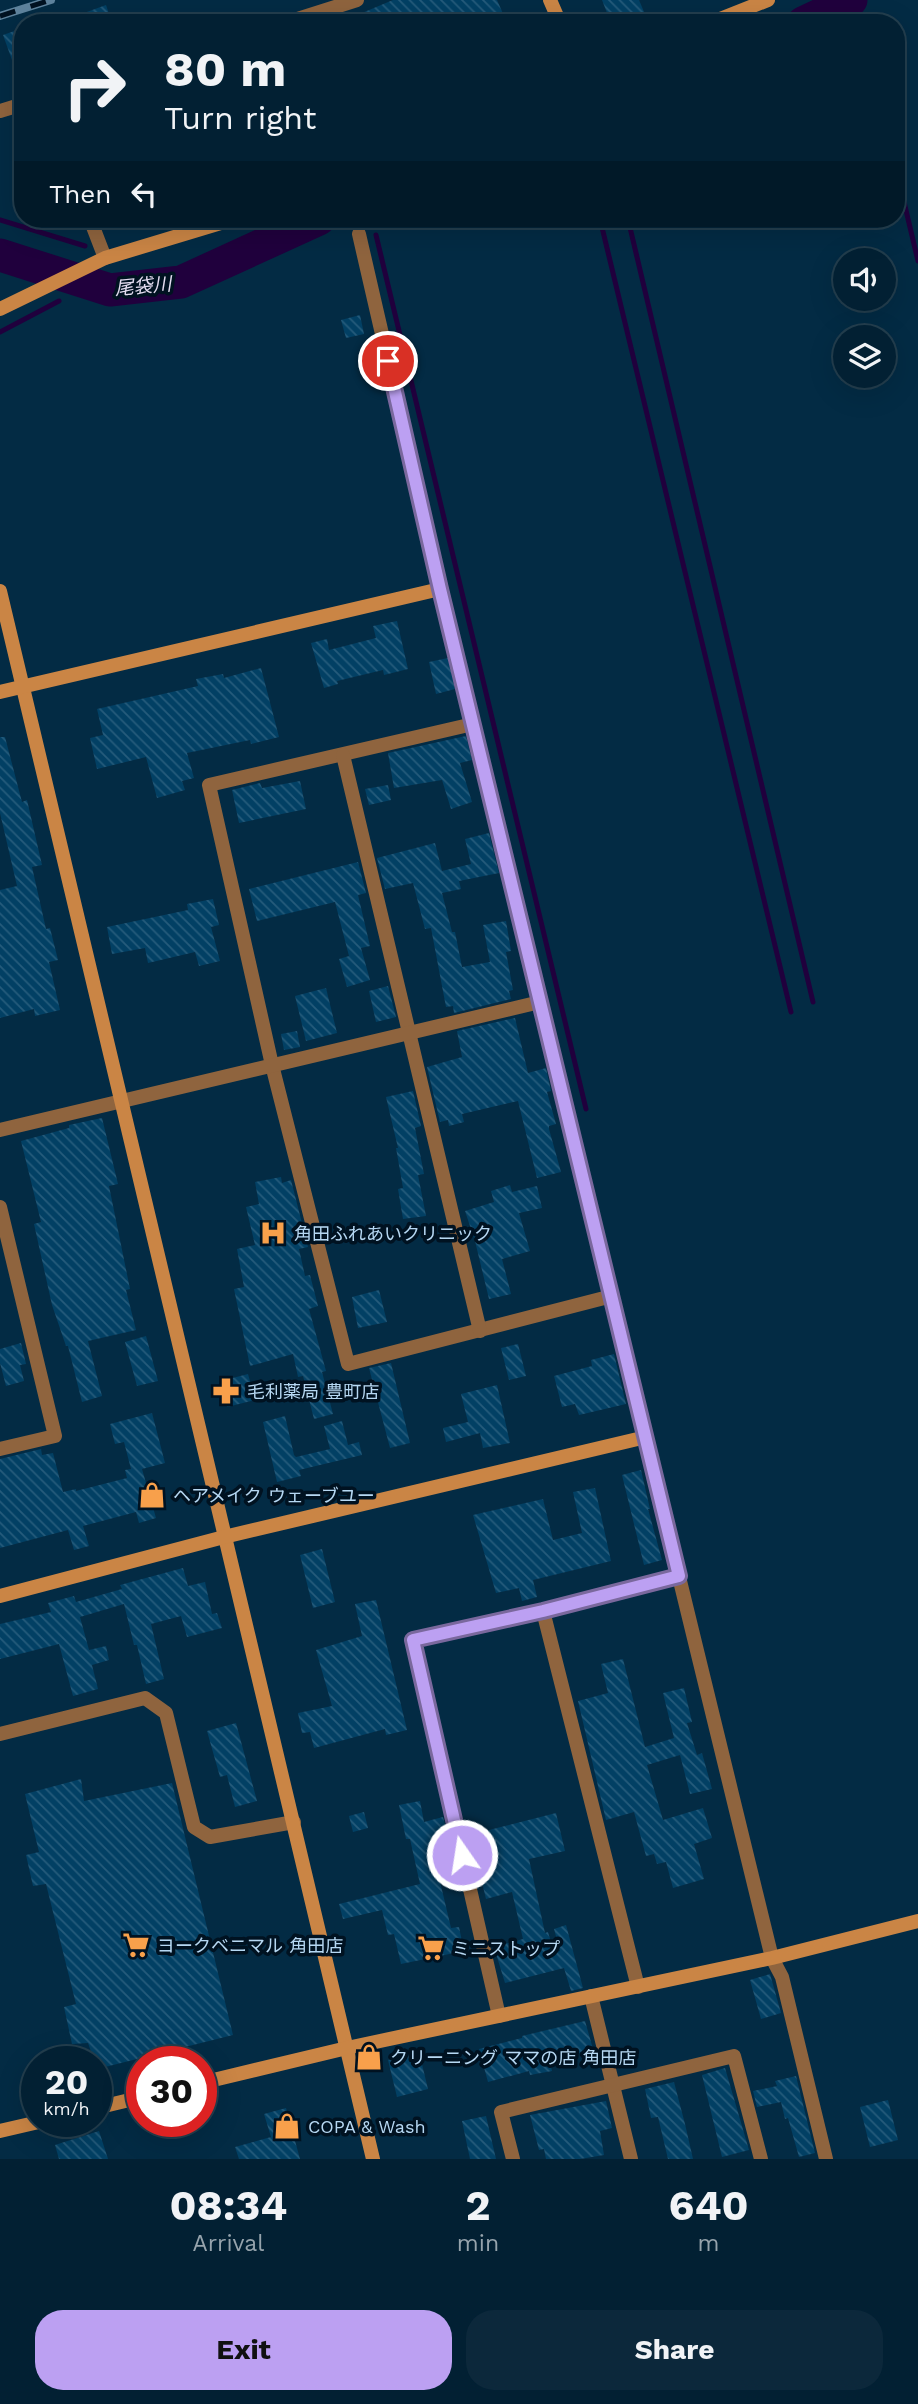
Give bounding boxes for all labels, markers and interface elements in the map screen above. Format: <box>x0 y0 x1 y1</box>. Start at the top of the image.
text: 80 m <box>164 40 286 98</box>
icon: right <box>49 42 140 133</box>
text: Turn right <box>164 99 316 137</box>
icon: left <box>125 175 163 213</box>
text: Then <box>49 179 111 209</box>
map controls <box>833 248 896 388</box>
button: sound <box>833 248 896 311</box>
water label: 尾袋川 <box>114 272 174 300</box>
button: layers <box>833 325 896 388</box>
pin <box>358 331 418 391</box>
icon: arrive <box>369 342 407 380</box>
hospital icon: 角田ふれあいクリニック <box>258 1218 288 1248</box>
place label: 角田ふれあいクリニック <box>294 1223 492 1244</box>
pharmacy icon: 毛利薬局 豊町店 <box>211 1376 241 1406</box>
place label: 毛利薬局 豊町店 <box>247 1381 379 1402</box>
shop icon: ヘアメイク ウェーブユー <box>137 1480 167 1510</box>
place label: ヘアメイク ウェーブユー <box>173 1485 375 1506</box>
position arrow <box>425 1818 499 1892</box>
supermarket icon: ヨークベニマル 角田店 <box>121 1930 151 1960</box>
supermarket icon: ミニストップ <box>416 1933 446 1963</box>
place label: ヨークベニマル 角田店 <box>157 1935 343 1956</box>
place label: ミニストップ <box>452 1938 560 1959</box>
shop icon: クリーニング ママの店 角田店 <box>354 2042 384 2072</box>
speed limit sign: 30 <box>126 2046 217 2137</box>
place label: クリーニング ママの店 角田店 <box>390 2047 636 2068</box>
text: 20 <box>45 2061 88 2103</box>
text: km/h <box>43 2098 90 2119</box>
shop icon: COPA & Wash <box>272 2111 302 2141</box>
place label: COPA & Wash <box>308 2116 426 2137</box>
text: 08:34 <box>169 2181 287 2230</box>
text: 2 <box>465 2181 491 2230</box>
text: 640 <box>669 2181 749 2230</box>
text: Arrival <box>193 2230 264 2257</box>
text: min <box>457 2230 499 2257</box>
text: m <box>698 2230 720 2257</box>
button: Exit <box>35 2310 452 2390</box>
button: Share <box>466 2310 883 2390</box>

